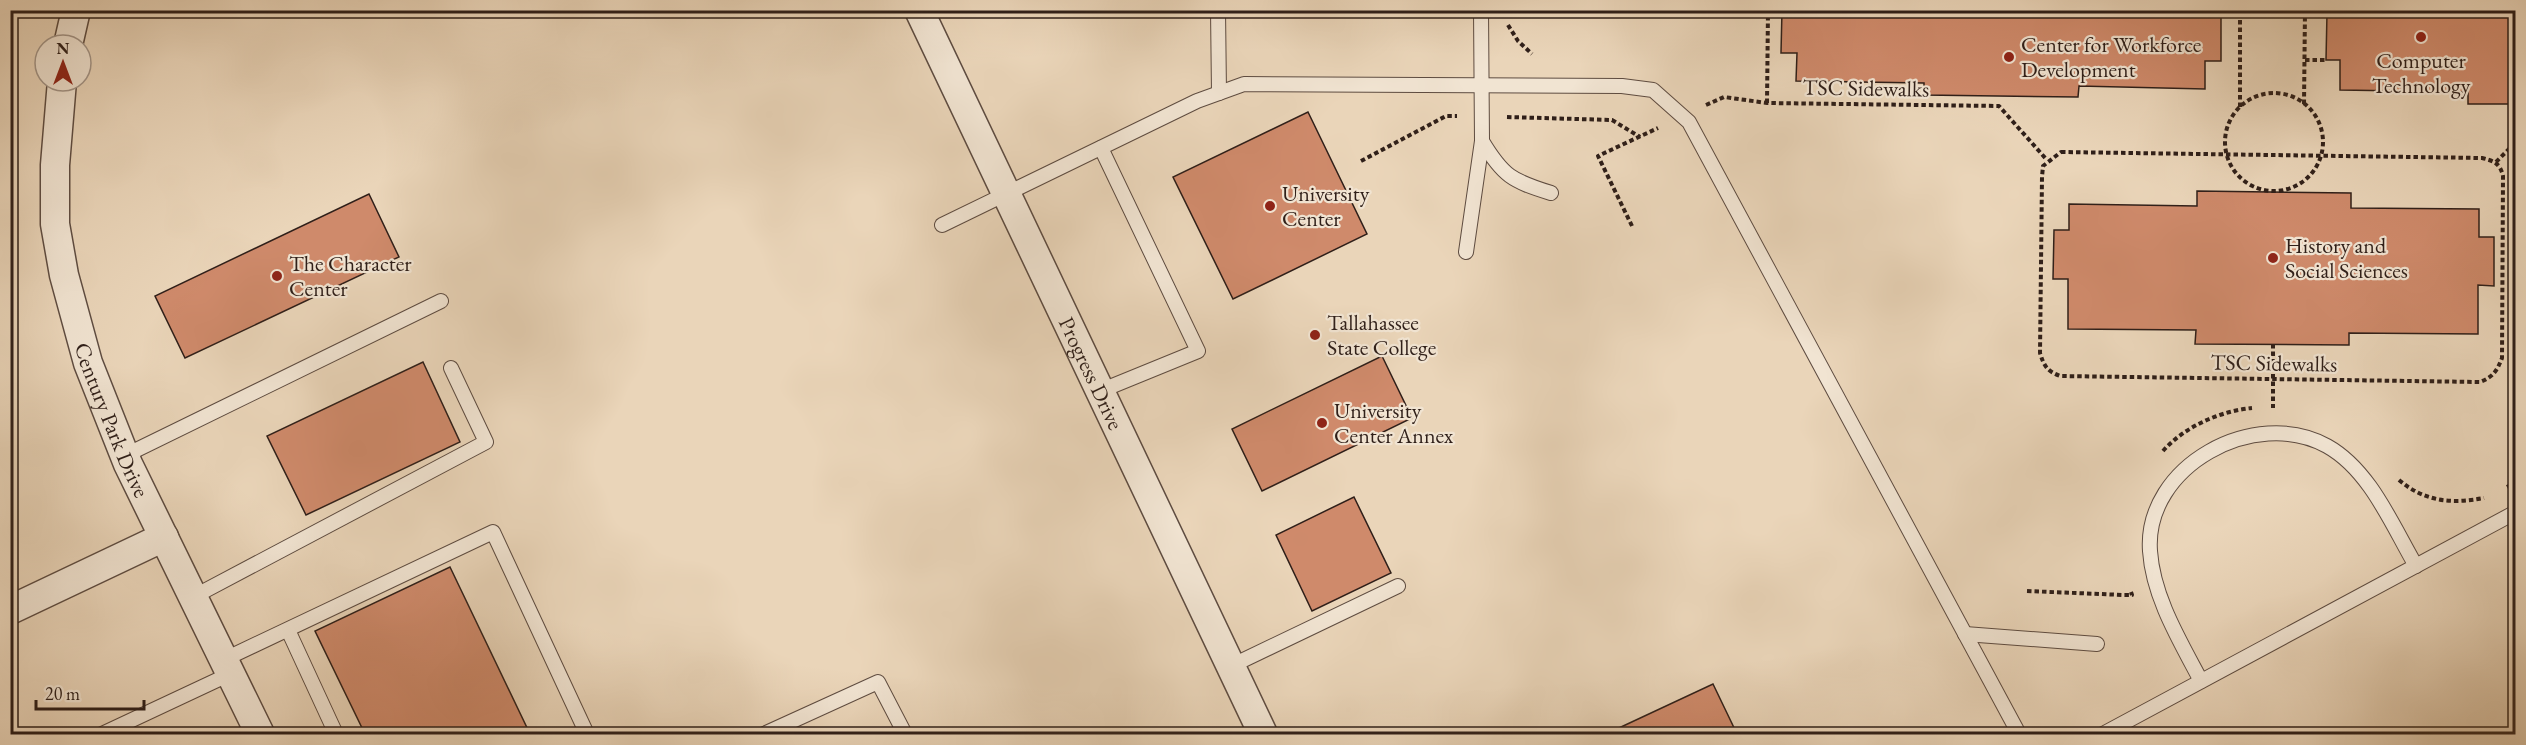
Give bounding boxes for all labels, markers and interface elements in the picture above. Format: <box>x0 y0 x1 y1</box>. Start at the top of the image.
place label: Center for Workforce Development <box>2021 30 2202 84</box>
marker: Computer Technology <box>2414 30 2428 44</box>
north arrow <box>33 33 93 93</box>
text: N <box>57 38 70 59</box>
place label: Computer Technology <box>2372 46 2471 100</box>
marker: Center for Workforce Development <box>2002 50 2016 64</box>
street label: TSC Sidewalks <box>1802 72 1930 104</box>
place label: University Center <box>1282 179 1370 233</box>
marker: University Center <box>1263 199 1277 213</box>
place label: History and Social Sciences <box>2285 231 2408 285</box>
place label: The Character Center <box>289 249 412 303</box>
marker: History and Social Sciences <box>2266 251 2280 265</box>
marker: The Character Center <box>270 269 284 283</box>
place label: Tallahassee State College <box>1327 308 1437 362</box>
street label: Progress Drive <box>1052 312 1131 435</box>
marker: Tallahassee State College <box>1308 328 1322 342</box>
street label: Century Park Drive <box>69 339 157 503</box>
street label: TSC Sidewalks <box>2210 347 2338 379</box>
place label: University Center Annex <box>1334 396 1454 450</box>
marker: University Center Annex <box>1315 416 1329 430</box>
scale bar <box>36 673 144 711</box>
text: 20 m <box>45 682 80 705</box>

